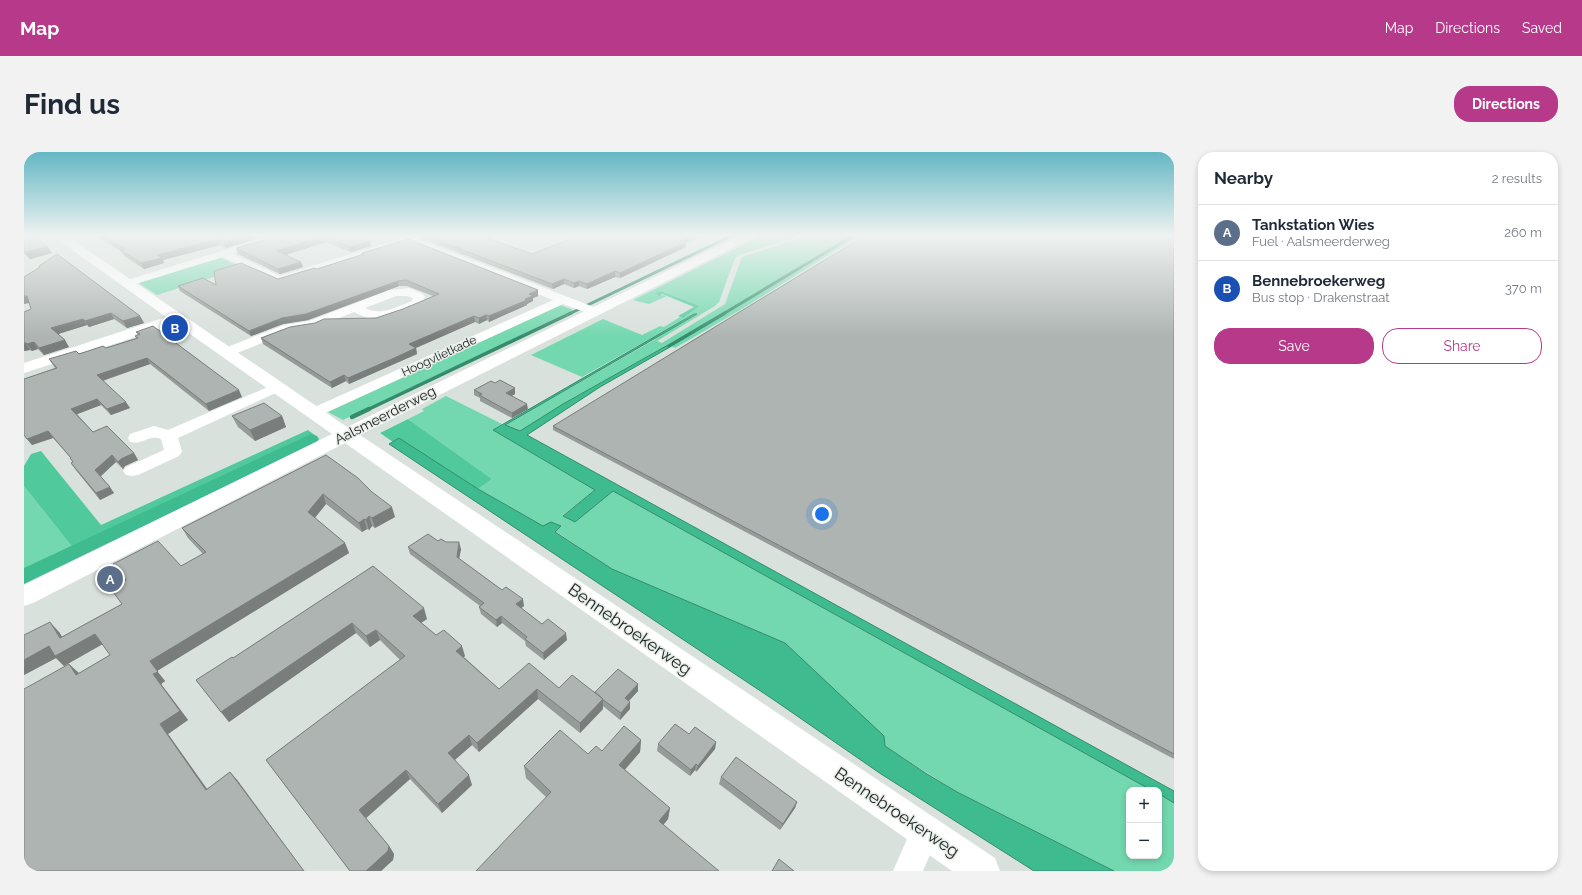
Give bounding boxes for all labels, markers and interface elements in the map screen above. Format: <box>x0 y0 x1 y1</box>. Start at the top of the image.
text: Map <box>20 17 59 39</box>
text: Map <box>1385 20 1413 36</box>
text: Directions <box>1435 20 1500 36</box>
text: Saved <box>1522 20 1562 36</box>
button: Directions <box>1454 86 1558 122</box>
text: Find us <box>24 88 120 121</box>
text: Nearby <box>1214 168 1273 188</box>
text: 2 results <box>1492 171 1542 186</box>
text: Tankstation Wies <box>1252 216 1374 234</box>
text: A <box>1223 225 1231 240</box>
text: 260 m <box>1504 225 1542 240</box>
text: Fuel · Aalsmeerderweg <box>1252 234 1390 249</box>
text: Bennebroekerweg <box>1252 272 1385 290</box>
text: B <box>1223 281 1231 296</box>
text: 370 m <box>1505 281 1542 296</box>
text: Bus stop · Drakenstraat <box>1252 290 1390 305</box>
pin: B <box>162 313 188 343</box>
button: Save <box>1214 328 1374 364</box>
button: Share <box>1382 328 1542 364</box>
street label: Hoogvlietkade <box>399 333 479 379</box>
street label: Aalsmeerderweg <box>332 383 438 447</box>
your location <box>812 504 832 524</box>
pin: A <box>97 564 123 594</box>
street label: Bennebroekerweg <box>565 579 695 679</box>
street label: Bennebroekerweg <box>831 763 963 861</box>
map controls <box>1126 787 1162 859</box>
button: + <box>1126 787 1162 823</box>
button: − <box>1126 823 1162 859</box>

